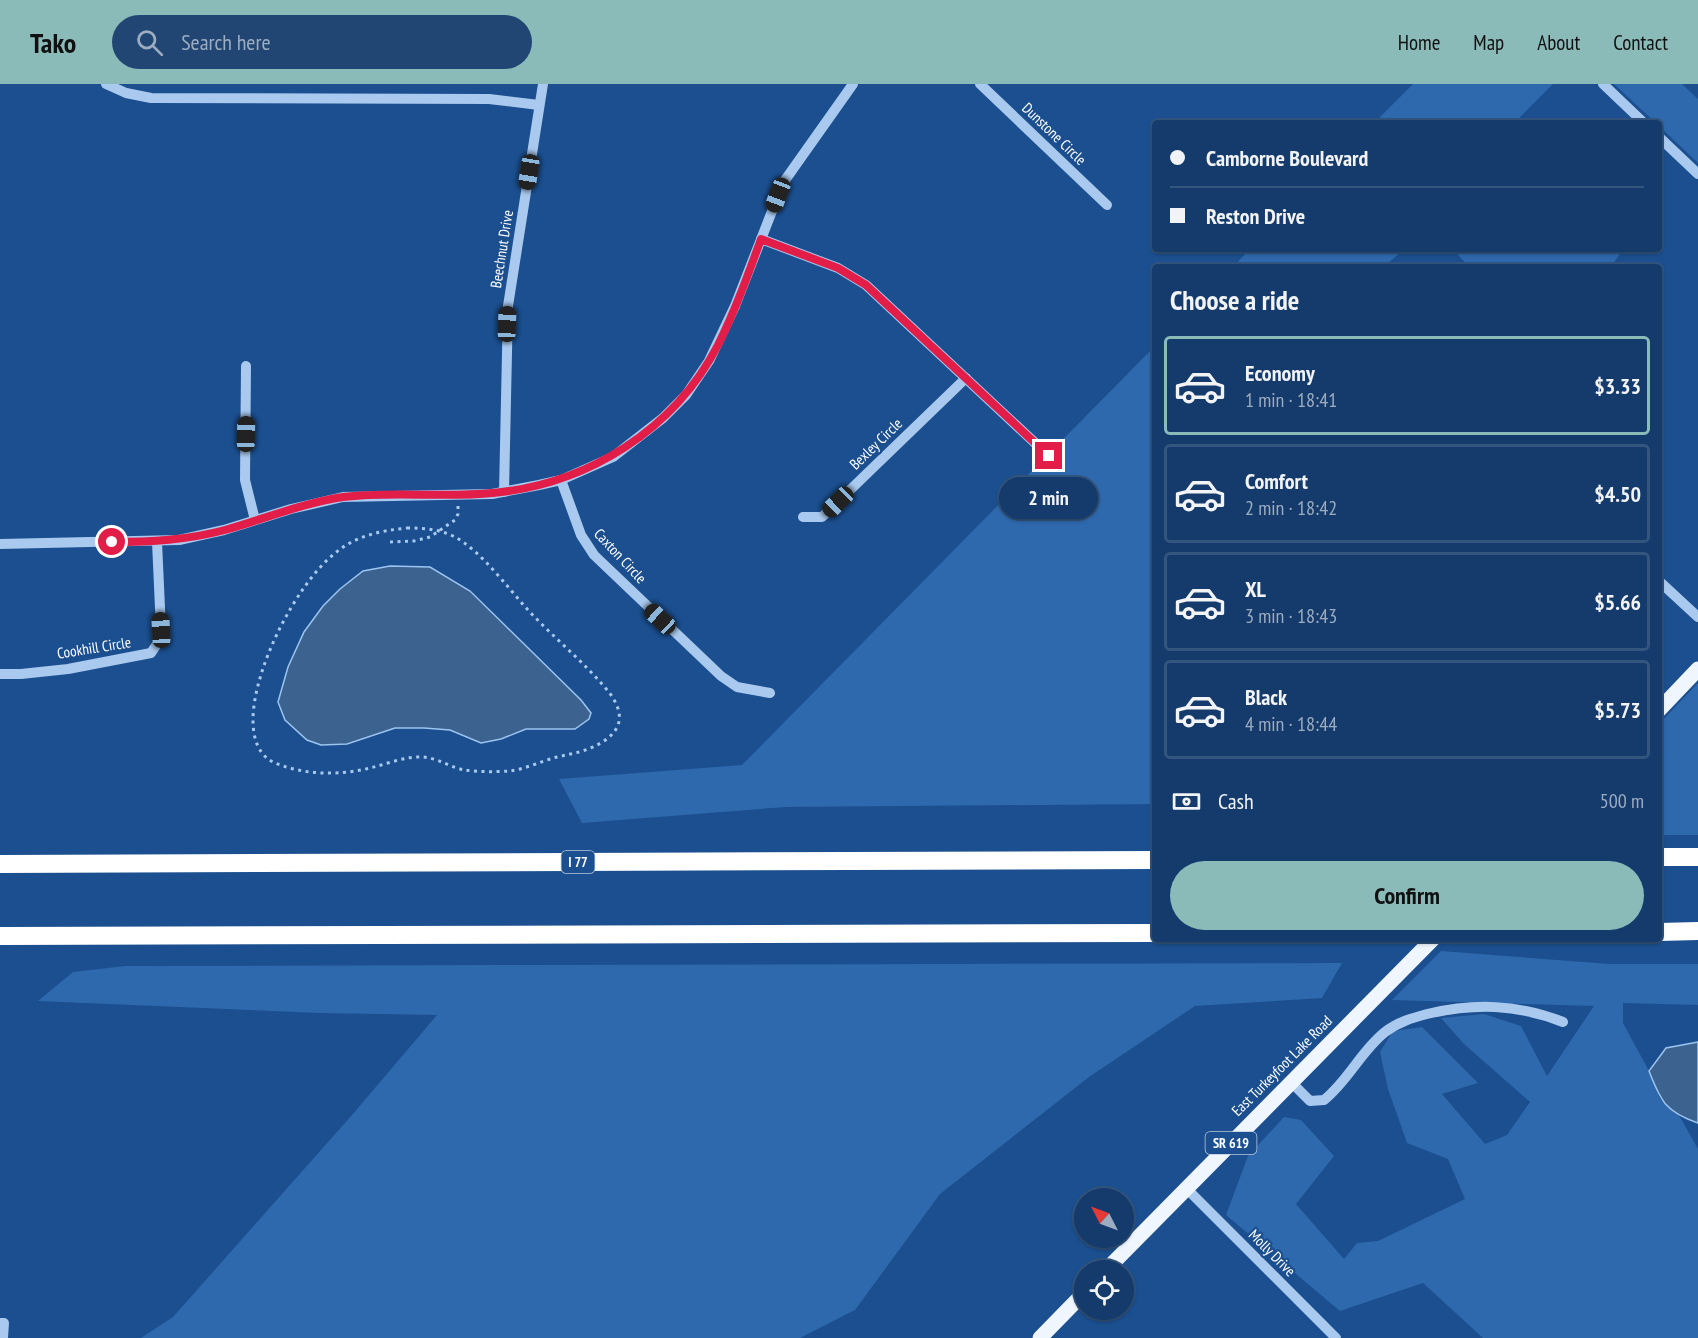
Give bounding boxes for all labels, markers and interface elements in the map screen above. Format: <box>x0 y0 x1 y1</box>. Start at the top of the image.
search box <box>112 15 532 69</box>
text: Tako <box>30 24 76 61</box>
icon: search <box>133 26 166 59</box>
text: Search here <box>181 28 271 56</box>
text: Home <box>1398 29 1440 56</box>
text: Map <box>1473 29 1504 56</box>
text: About <box>1537 29 1580 56</box>
text: Contact <box>1613 29 1668 56</box>
street label: Dunstone Circle <box>1018 98 1090 169</box>
text: Camborne Boulevard <box>1206 144 1368 172</box>
car <box>517 153 541 191</box>
car <box>763 175 793 215</box>
text: Reston Drive <box>1206 202 1305 230</box>
street label: Beechnut Drive <box>486 209 517 289</box>
text: Choose a ride <box>1170 283 1299 317</box>
car <box>497 306 517 342</box>
icon: car <box>1173 359 1227 413</box>
text: Economy <box>1245 359 1315 387</box>
text: $3.33 <box>1594 372 1641 400</box>
text: 1 min · 18:41 <box>1245 387 1337 413</box>
street label: Bexley Circle <box>845 414 906 473</box>
car <box>237 416 255 452</box>
route end <box>1035 442 1062 469</box>
icon: car <box>1173 467 1227 521</box>
text: Comfort <box>1245 467 1308 495</box>
callout: 2 min <box>1000 477 1098 519</box>
text: $4.50 <box>1594 480 1641 508</box>
car <box>819 483 857 521</box>
text: 2 min <box>1028 485 1069 511</box>
text: 2 min · 18:42 <box>1245 495 1337 521</box>
street label: Caxton Circle <box>590 524 651 587</box>
route start <box>98 528 125 555</box>
icon: car <box>1173 575 1227 629</box>
text: XL <box>1245 575 1266 603</box>
text: $5.66 <box>1594 588 1641 616</box>
car <box>641 600 679 638</box>
text: 3 min · 18:43 <box>1245 603 1337 629</box>
car <box>151 612 171 648</box>
street label: Cookhill Circle <box>56 632 132 663</box>
icon: car <box>1173 683 1227 737</box>
text: Black <box>1245 683 1287 711</box>
text: $5.73 <box>1594 696 1641 724</box>
text: 4 min · 18:44 <box>1245 711 1337 737</box>
icon: cash <box>1170 785 1203 818</box>
text: Cash <box>1218 787 1254 815</box>
text: 500 m <box>1600 788 1644 814</box>
road number: I 77 <box>562 851 594 873</box>
button: Confirm <box>1170 861 1644 930</box>
street label: East Turkeyfoot Lake Road <box>1227 1011 1336 1120</box>
road number: SR 619 <box>1206 1132 1256 1154</box>
north arrow <box>1074 1188 1134 1248</box>
map controls <box>1074 1188 1134 1320</box>
street label: Molly Drive <box>1245 1225 1300 1280</box>
button: locate <box>1074 1260 1134 1320</box>

